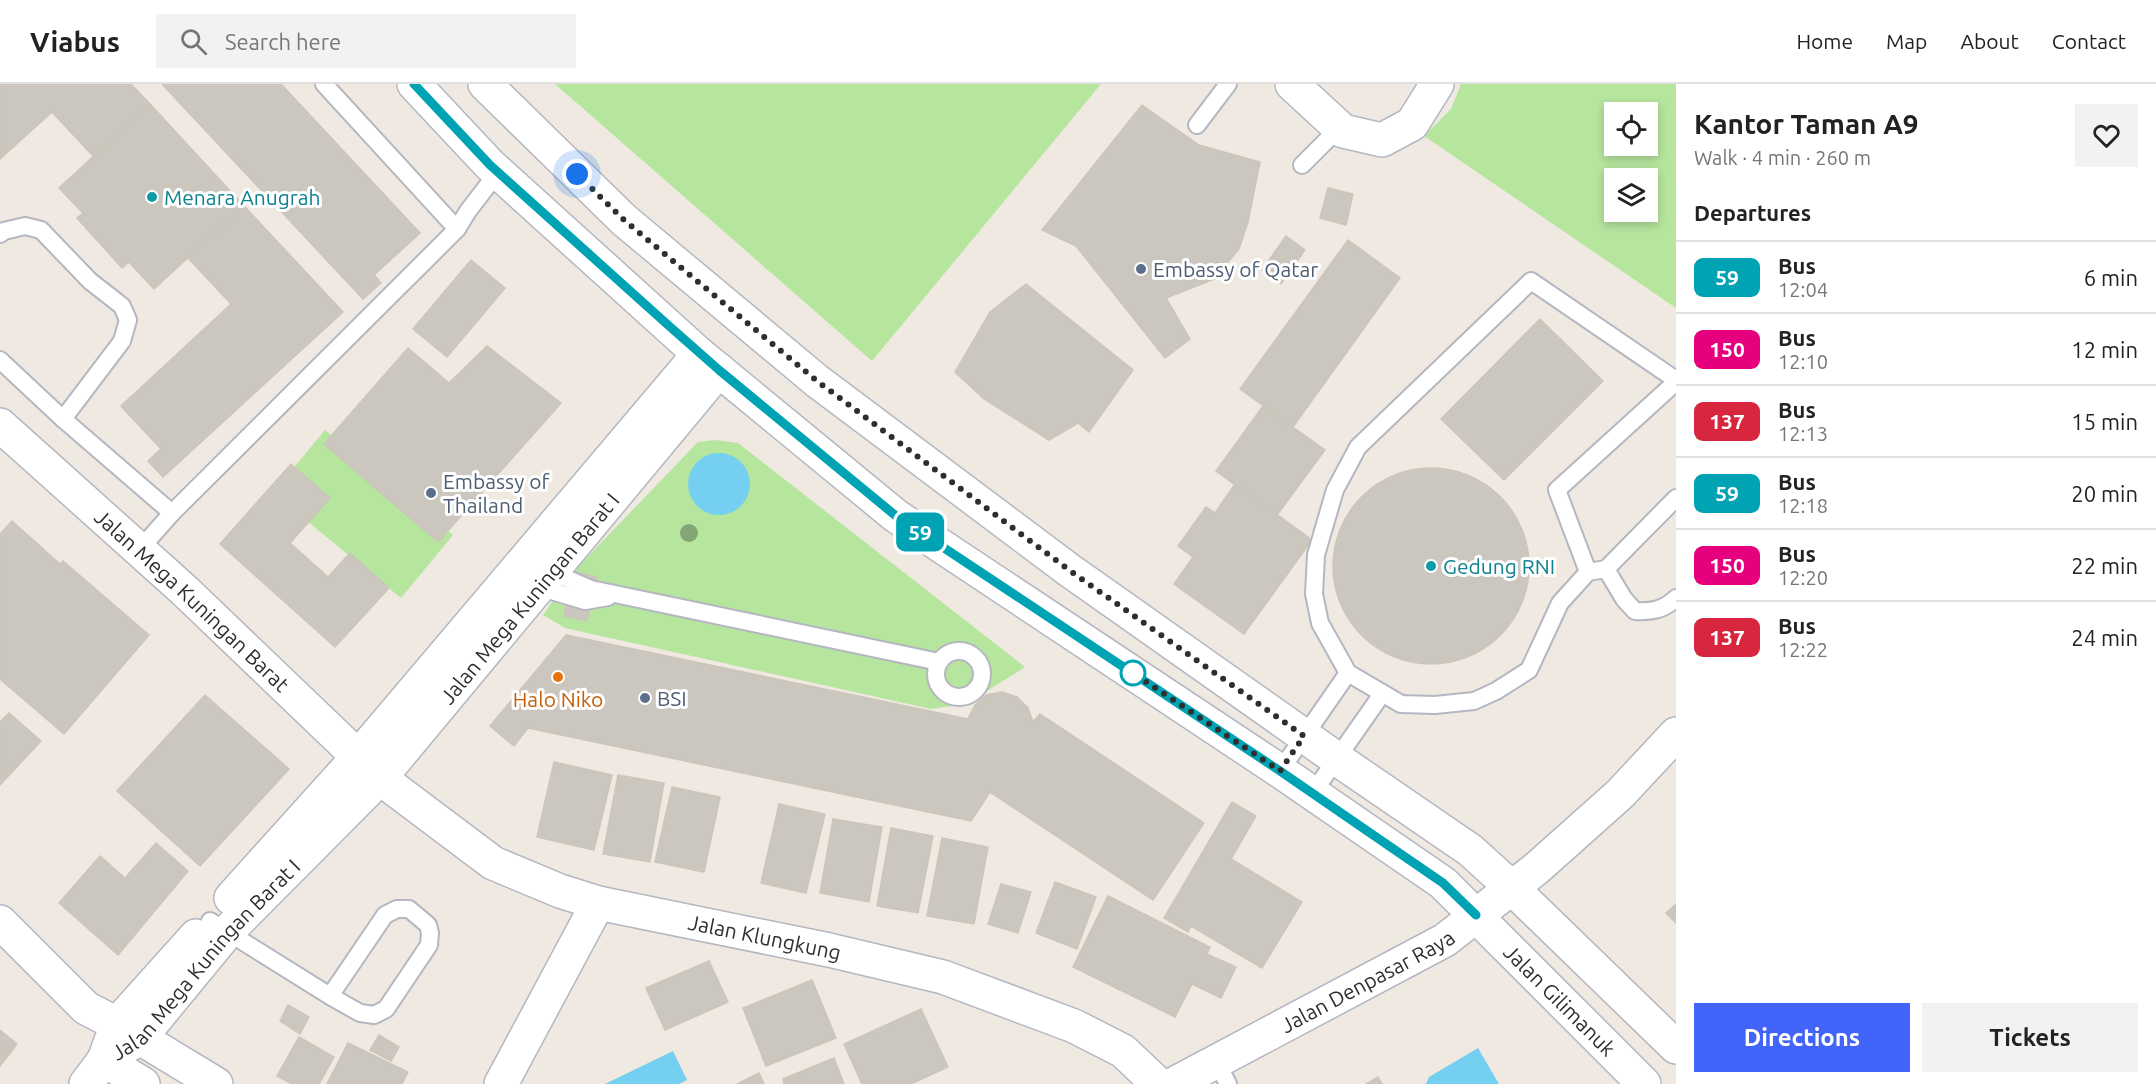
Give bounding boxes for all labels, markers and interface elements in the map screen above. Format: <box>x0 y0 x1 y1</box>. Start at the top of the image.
search box <box>156 14 576 68</box>
icon: search <box>177 25 210 58</box>
text: Viabus <box>30 26 120 57</box>
text: Search here <box>225 29 341 54</box>
text: Home <box>1796 29 1853 53</box>
text: Map <box>1886 29 1927 53</box>
text: About <box>1960 29 2019 53</box>
text: Contact <box>2052 29 2126 53</box>
map controls <box>1604 102 1658 222</box>
button: locate <box>1604 102 1658 156</box>
button: heart <box>2075 104 2138 167</box>
text: Kantor Taman A9 <box>1694 108 1919 139</box>
text: Walk · 4 min · 260 m <box>1694 146 1871 169</box>
your location <box>562 159 592 189</box>
button: layers <box>1604 168 1658 222</box>
place label: Menara Anugrah <box>164 185 321 209</box>
marker: Menara Anugrah <box>145 190 159 204</box>
text: Departures <box>1694 200 1811 225</box>
text: Bus <box>1778 253 1816 278</box>
place label: Embassy of Qatar <box>1153 257 1318 281</box>
marker: Embassy of Qatar <box>1134 262 1148 276</box>
text: 59 <box>1715 265 1739 289</box>
text: 6 min <box>2084 265 2138 290</box>
text: 12:04 <box>1778 278 1828 301</box>
text: Bus <box>1778 325 1816 350</box>
text: 150 <box>1709 337 1745 361</box>
text: 12 min <box>2071 337 2138 362</box>
text: 12:10 <box>1778 350 1828 373</box>
text: Bus <box>1778 397 1816 422</box>
text: 137 <box>1709 409 1745 433</box>
text: 15 min <box>2071 409 2138 434</box>
text: 12:13 <box>1778 422 1828 445</box>
place label: Embassy of Thailand <box>443 469 550 517</box>
text: Bus <box>1778 469 1816 494</box>
text: 59 <box>1715 481 1739 505</box>
text: 20 min <box>2071 481 2138 506</box>
marker: Embassy of Thailand <box>424 486 438 500</box>
street label: Jalan Mega Kuningan Barat I <box>435 488 624 709</box>
text: 12:18 <box>1778 494 1828 517</box>
street label: Jalan Mega Kuningan Barat <box>90 504 294 696</box>
line badge: 59 <box>893 512 947 552</box>
text: 59 <box>908 520 932 544</box>
text: Bus <box>1778 541 1816 566</box>
text: 150 <box>1709 553 1745 577</box>
text: 22 min <box>2071 553 2138 578</box>
place label: Gedung RNI <box>1443 554 1555 578</box>
marker: Gedung RNI <box>1424 559 1438 573</box>
text: 12:20 <box>1778 566 1828 589</box>
text: Bus <box>1778 613 1816 638</box>
text: 137 <box>1709 625 1745 649</box>
text: 24 min <box>2071 625 2138 650</box>
text: 12:22 <box>1778 638 1828 661</box>
unlabelled marker <box>1120 660 1146 686</box>
marker: Halo Niko <box>551 670 565 684</box>
place label: BSI <box>657 686 687 710</box>
place label: Halo Niko <box>513 687 603 711</box>
marker: BSI <box>638 691 652 705</box>
street label: Jalan Mega Kuningan Barat I <box>107 854 305 1065</box>
street label: Jalan Klungkung <box>686 910 844 964</box>
street label: Jalan Denpasar Raya <box>1276 925 1459 1037</box>
street label: Jalan Gilimanuk <box>1499 939 1621 1061</box>
button: Directions <box>1694 1003 1910 1072</box>
button: Tickets <box>1922 1003 2138 1072</box>

